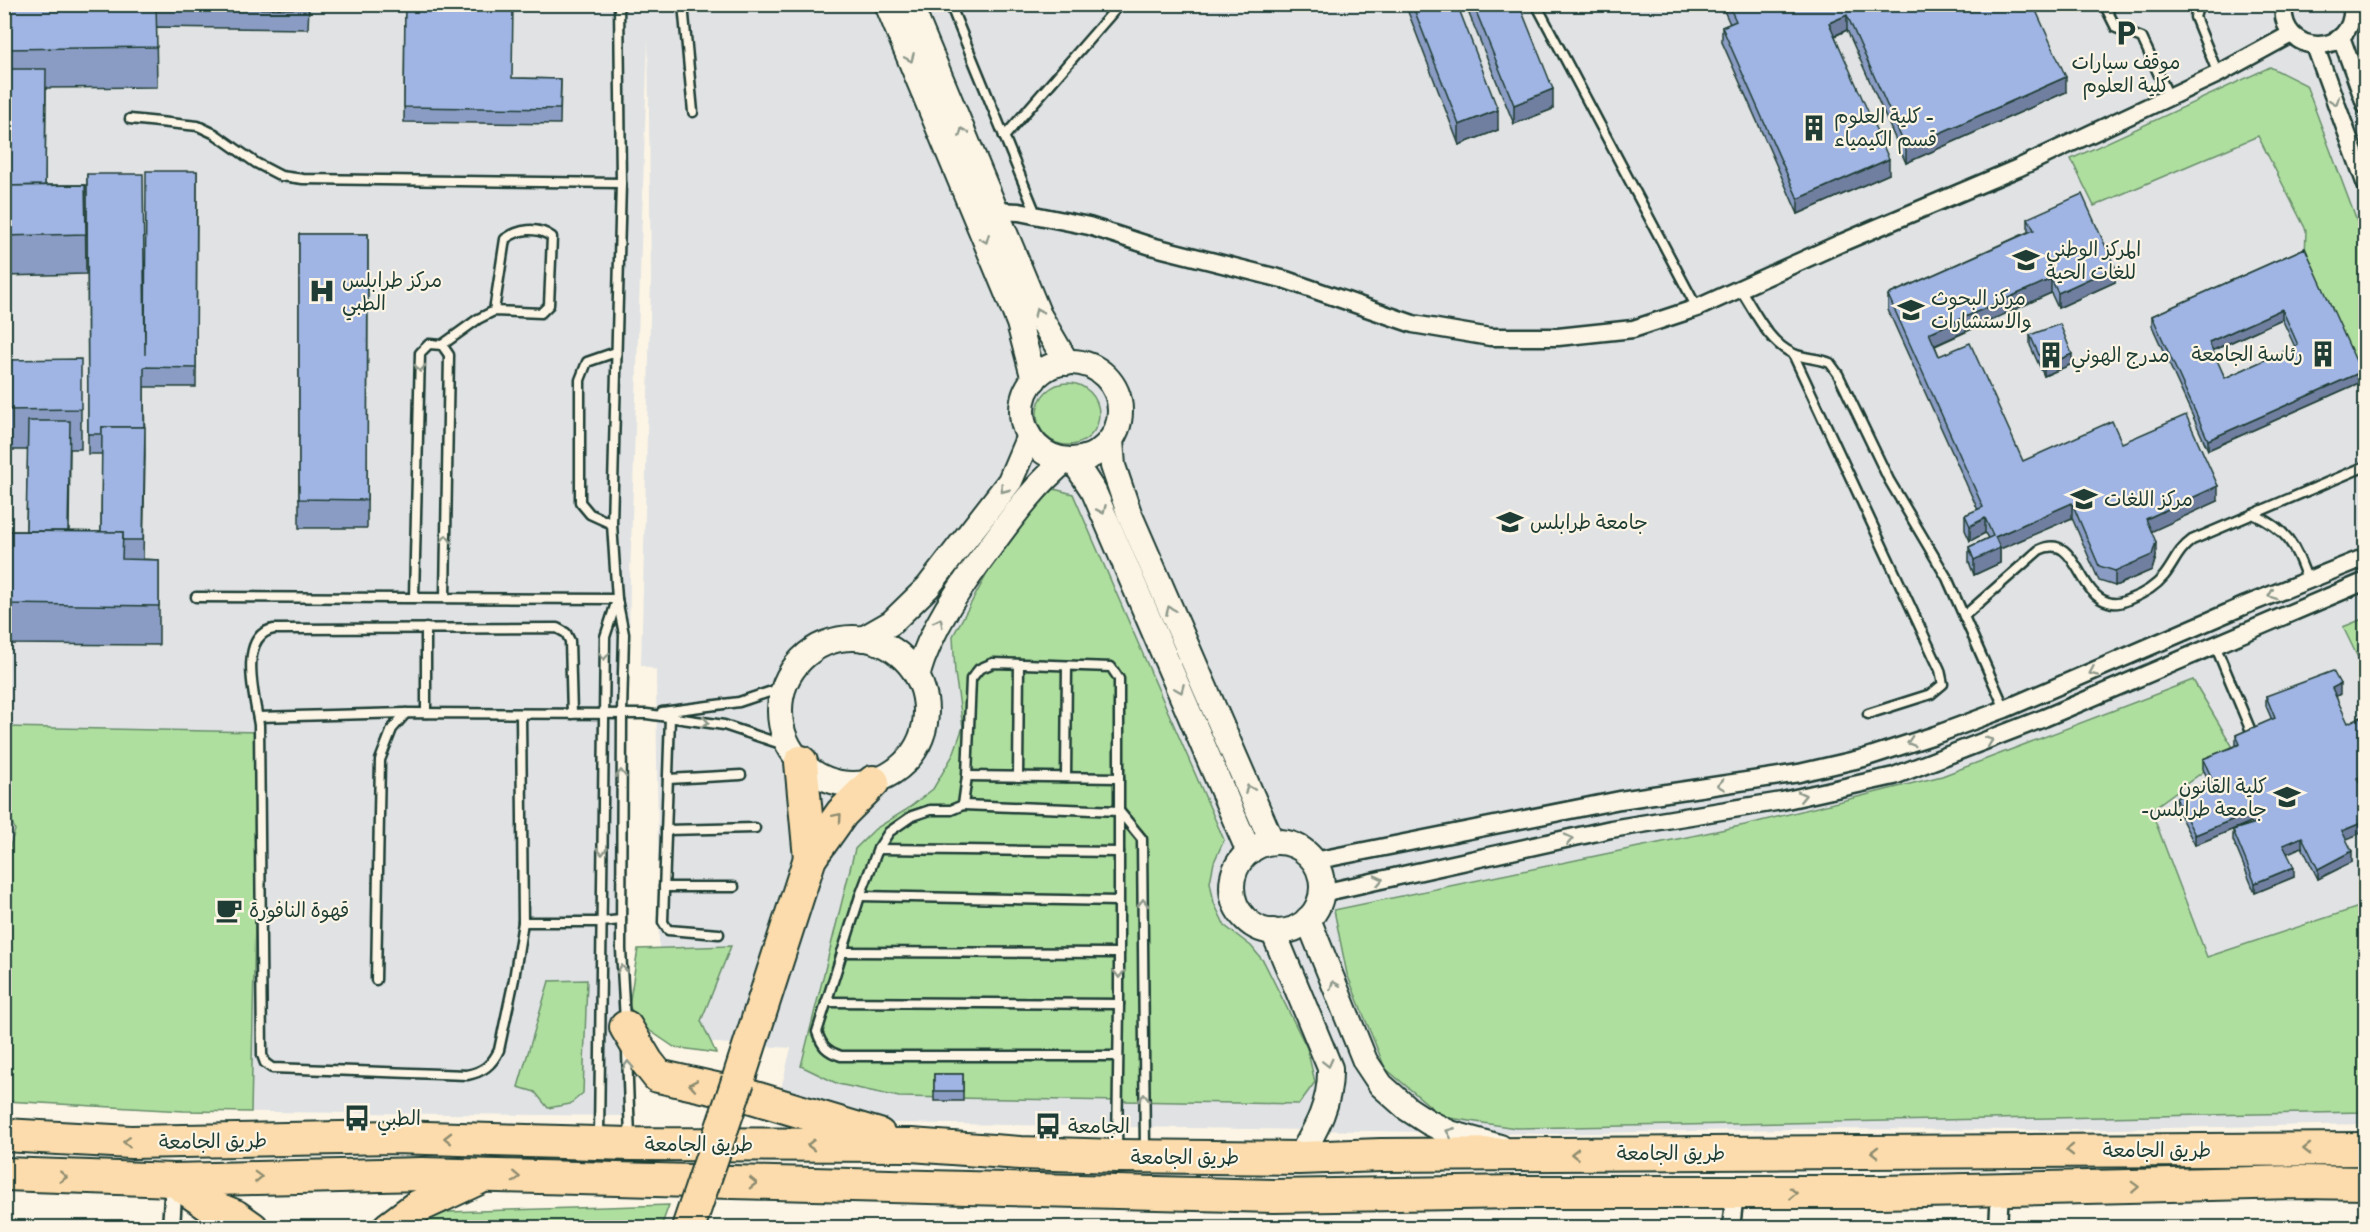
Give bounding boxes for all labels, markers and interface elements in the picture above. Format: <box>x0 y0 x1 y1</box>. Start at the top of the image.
parking icon: موقف سيارات كلية العلوم <box>2111 18 2141 48</box>
place label: موقف سيارات كلية العلوم <box>2072 50 2180 100</box>
one-way arrow <box>903 52 915 63</box>
one-way arrow <box>2328 95 2341 106</box>
place label: كلية العلوم - قسم الكيمياء <box>1834 104 1937 154</box>
building icon: كلية العلوم - قسم الكيمياء <box>1799 113 1829 143</box>
one-way arrow <box>958 127 970 138</box>
one-way arrow <box>978 232 990 243</box>
place label: المركز الوطني للغات الحية <box>2046 237 2141 284</box>
school or university icon: المركز الوطني للغات الحية <box>2011 245 2041 275</box>
place label: مركز طرابلس الطبي <box>342 268 442 321</box>
hospital icon: مركز طرابلس الطبي <box>307 276 337 306</box>
place label: مركز البحوث والاستشارات <box>1931 286 2032 333</box>
school or university icon: مركز البحوث والاستشارات <box>1896 295 1926 325</box>
one-way arrow <box>1034 307 1046 318</box>
building icon: رئاسة الجامعة <box>2308 339 2338 369</box>
building icon: مدرج الهوني <box>2036 340 2066 370</box>
place label: رئاسة الجامعة <box>2192 342 2303 366</box>
place label: مدرج الهوني <box>2071 343 2170 373</box>
one-way arrow <box>413 364 426 373</box>
one-way arrow <box>1000 482 1011 493</box>
school or university icon: مركز اللغات <box>2069 484 2099 514</box>
place label: مركز اللغات <box>2104 487 2193 511</box>
one-way arrow <box>1095 504 1107 515</box>
school or university icon: جامعة طرابلس <box>1495 507 1525 537</box>
place label: جامعة طرابلس <box>1530 510 1648 534</box>
one-way arrow <box>439 534 452 543</box>
one-way arrow <box>2267 588 2278 600</box>
one-way arrow <box>1165 606 1177 617</box>
one-way arrow <box>932 617 943 628</box>
one-way arrow <box>598 651 610 660</box>
one-way arrow <box>2089 665 2100 677</box>
one-way arrow <box>1173 683 1185 694</box>
one-way arrow <box>700 715 709 727</box>
one-way arrow <box>1906 735 1917 748</box>
one-way arrow <box>1983 735 1993 748</box>
one-way arrow <box>615 769 627 778</box>
place label: كلية القانون -جامعة طرابلس <box>2141 774 2267 821</box>
one-way arrow <box>1717 778 1726 790</box>
school or university icon: كلية القانون -جامعة طرابلس <box>2272 782 2302 812</box>
one-way arrow <box>1244 784 1256 795</box>
one-way arrow <box>1797 791 1807 804</box>
one-way arrow <box>831 813 842 824</box>
one-way arrow <box>1564 833 1574 846</box>
one-way arrow <box>596 846 608 855</box>
one-way arrow <box>1373 875 1383 888</box>
cafe icon: قهوة النافورة <box>214 895 244 925</box>
place label: قهوة النافورة <box>249 898 349 924</box>
one-way arrow <box>1137 898 1149 907</box>
one-way arrow <box>615 964 628 973</box>
one-way arrow <box>1113 970 1125 979</box>
one-way arrow <box>1329 980 1341 991</box>
one-way arrow <box>1320 1057 1333 1067</box>
one-way arrow <box>621 1060 634 1069</box>
one-way arrow <box>688 1079 698 1092</box>
one-way arrow <box>1138 1093 1150 1102</box>
bus stop icon: الطبي <box>342 1103 372 1133</box>
place label: الطبي <box>377 1106 421 1136</box>
bus stop icon: الجامعة <box>1033 1111 1063 1141</box>
place label: الجامعة <box>1068 1114 1130 1138</box>
one-way arrow <box>1445 1126 1455 1139</box>
street label: طريق الجامعة <box>159 1128 267 1154</box>
one-way arrow <box>443 1132 452 1144</box>
street label: طريق الجامعة <box>645 1132 753 1156</box>
one-way arrow <box>122 1135 131 1148</box>
street label: طريق الجامعة <box>2103 1138 2211 1162</box>
one-way arrow <box>806 1139 815 1151</box>
street label: طريق الجامعة <box>1617 1141 1725 1165</box>
one-way arrow <box>2303 1143 2312 1155</box>
one-way arrow <box>2066 1144 2075 1156</box>
street label: طريق الجامعة <box>1131 1145 1239 1169</box>
one-way arrow <box>1871 1146 1880 1158</box>
one-way arrow <box>1571 1148 1580 1160</box>
one-way arrow <box>58 1170 67 1183</box>
one-way arrow <box>253 1171 262 1183</box>
one-way arrow <box>511 1171 520 1184</box>
one-way arrow <box>748 1177 757 1190</box>
one-way arrow <box>2131 1180 2140 1193</box>
one-way arrow <box>1789 1187 1798 1199</box>

